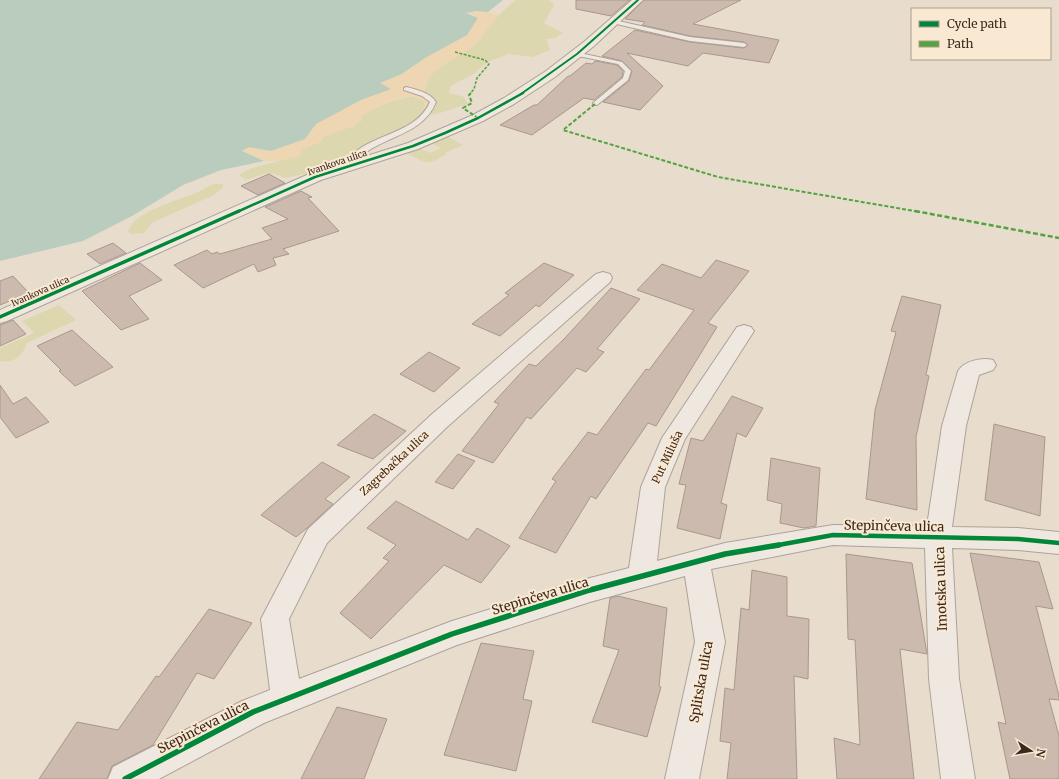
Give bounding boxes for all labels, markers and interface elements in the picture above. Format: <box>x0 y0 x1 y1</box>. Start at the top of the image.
legend <box>911 8 1051 60</box>
text: Cycle path <box>947 16 1007 31</box>
text: Path <box>947 36 973 51</box>
street label: Ivankova ulica <box>306 147 368 177</box>
street label: Ivankova ulica <box>9 273 71 309</box>
street label: Zagrebačka ulica <box>357 427 431 499</box>
street label: Put Miluša <box>649 428 685 486</box>
street label: Stepinčeva ulica <box>844 517 944 535</box>
street label: Imotska ulica <box>931 546 951 632</box>
street label: Stepinčeva ulica <box>489 573 591 619</box>
street label: Splitska ulica <box>685 640 717 724</box>
street label: Stepinčeva ulica <box>154 697 252 757</box>
north arrow <box>1011 731 1051 771</box>
text: N <box>1033 747 1049 759</box>

